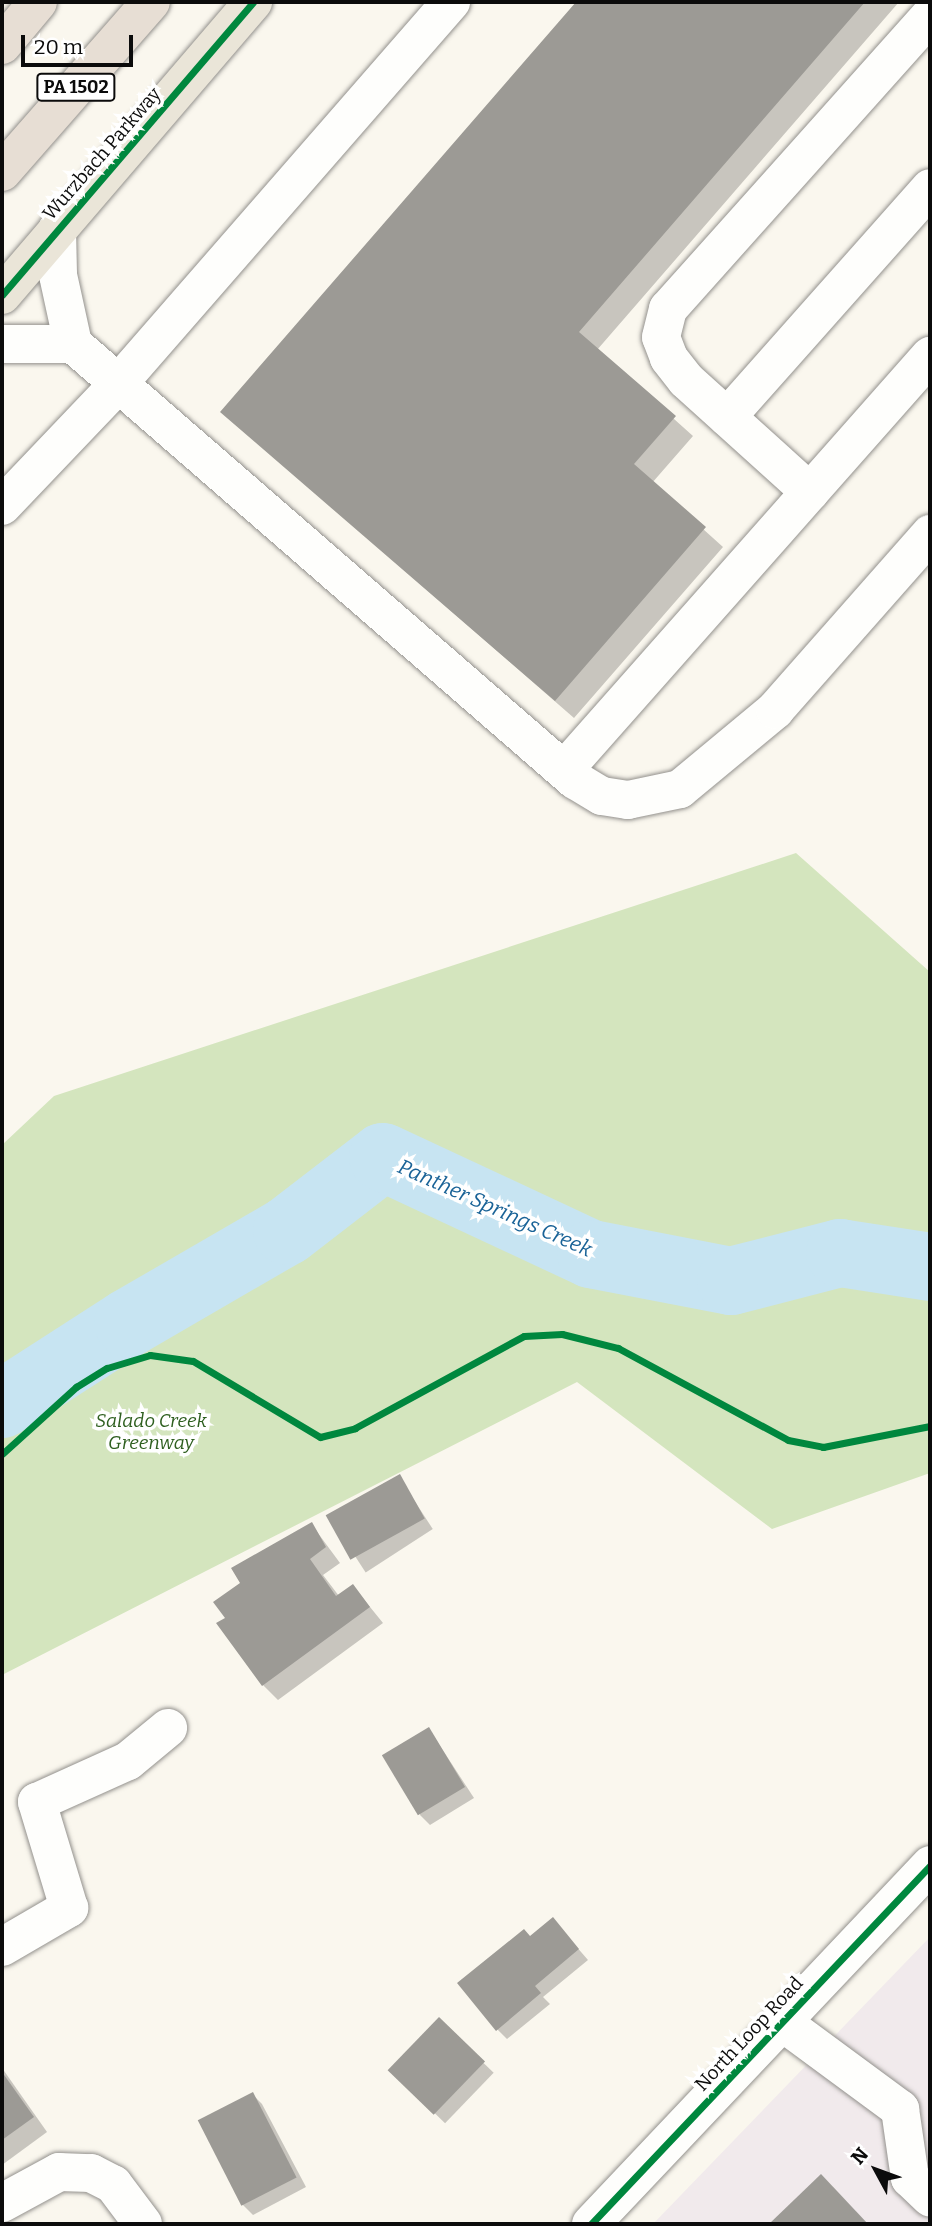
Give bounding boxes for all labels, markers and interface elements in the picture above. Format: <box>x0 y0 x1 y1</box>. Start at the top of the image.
scale bar <box>24 21 136 65</box>
text: 20 m <box>34 34 83 60</box>
road number: PA 1502 <box>36 72 116 102</box>
street label: Wurzbach Parkway <box>38 83 166 225</box>
water label: Panther Springs Creek <box>394 1154 596 1262</box>
park label: Salado Creek Greenway <box>95 1410 207 1454</box>
street label: North Loop Road <box>690 1972 808 2096</box>
north arrow <box>841 2135 911 2205</box>
text: N <box>846 2143 873 2169</box>

